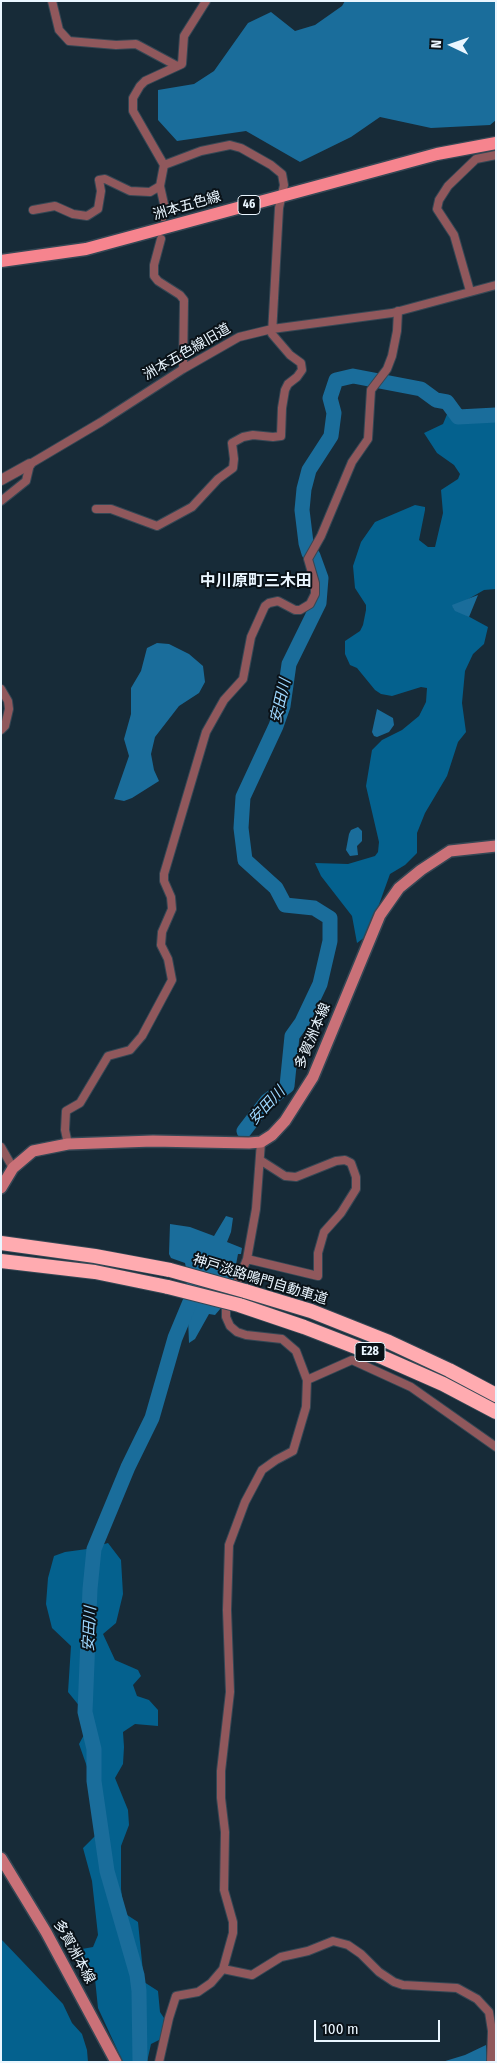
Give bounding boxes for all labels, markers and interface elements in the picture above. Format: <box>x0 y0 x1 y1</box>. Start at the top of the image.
north arrow <box>427 20 477 70</box>
text: N <box>428 40 445 49</box>
street label: 洲本五色線 <box>151 188 223 224</box>
road number: 46 <box>238 196 260 214</box>
street label: 洲本五色線旧道 <box>140 320 234 384</box>
district label: 中川原町三木田 <box>200 572 312 592</box>
water label: 安田川 <box>267 677 295 725</box>
street label: 多賀洲本線 <box>292 1001 334 1071</box>
water label: 安田川 <box>245 1083 289 1129</box>
street label: 神戸淡路鳴門自動車道 <box>191 1252 329 1308</box>
road number: E28 <box>355 1342 385 1361</box>
water label: 安田川 <box>80 1606 100 1652</box>
street label: 多賀洲本線 <box>50 1917 98 1987</box>
scale bar <box>317 2010 443 2042</box>
text: 100 m <box>322 2020 359 2038</box>

